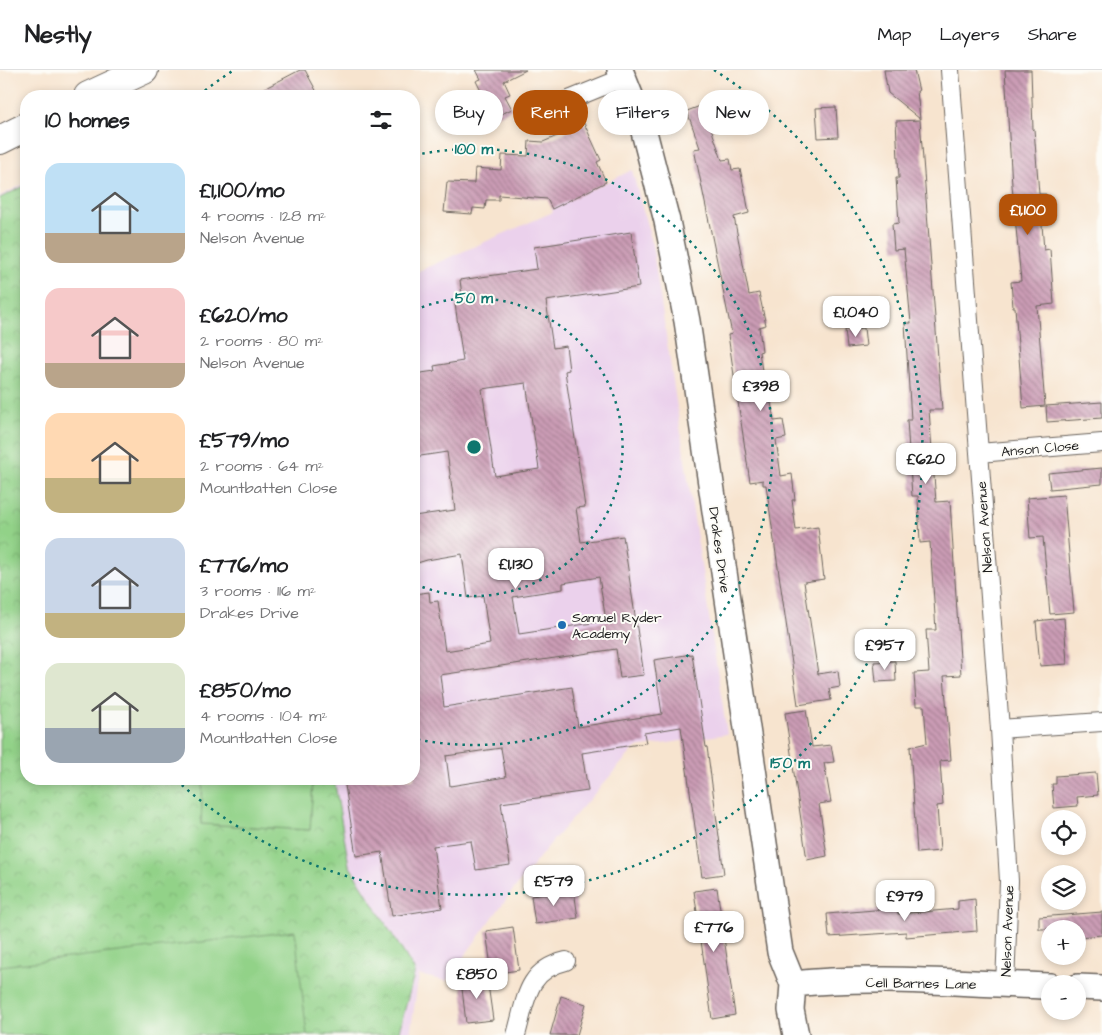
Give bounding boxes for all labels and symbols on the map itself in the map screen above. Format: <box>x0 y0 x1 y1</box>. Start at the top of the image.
text: 100 m <box>455 139 494 160</box>
pin: £1,100 <box>987 194 1069 236</box>
text: 50 m <box>455 288 493 309</box>
pin: £1,040 <box>815 296 897 338</box>
pin: £398 <box>731 370 791 412</box>
street label: Anson Close <box>1000 436 1080 462</box>
centre of rings <box>465 438 483 456</box>
pin: £620 <box>896 442 956 485</box>
street label: Nelson Avenue <box>972 480 998 573</box>
street label: Drakes Drive <box>703 506 735 595</box>
pin: £1,130 <box>475 548 557 590</box>
place label: Samuel Ryder Academy <box>572 608 662 644</box>
marker: Samuel Ryder Academy <box>556 619 568 631</box>
pin: £957 <box>855 628 915 671</box>
text: 150 m <box>770 753 810 774</box>
pin: £579 <box>524 864 584 907</box>
pin: £979 <box>875 880 935 922</box>
street label: Nelson Avenue <box>996 885 1020 977</box>
pin: £776 <box>684 910 744 953</box>
pin: £850 <box>447 958 507 1000</box>
street label: Cell Barnes Lane <box>865 973 977 995</box>

